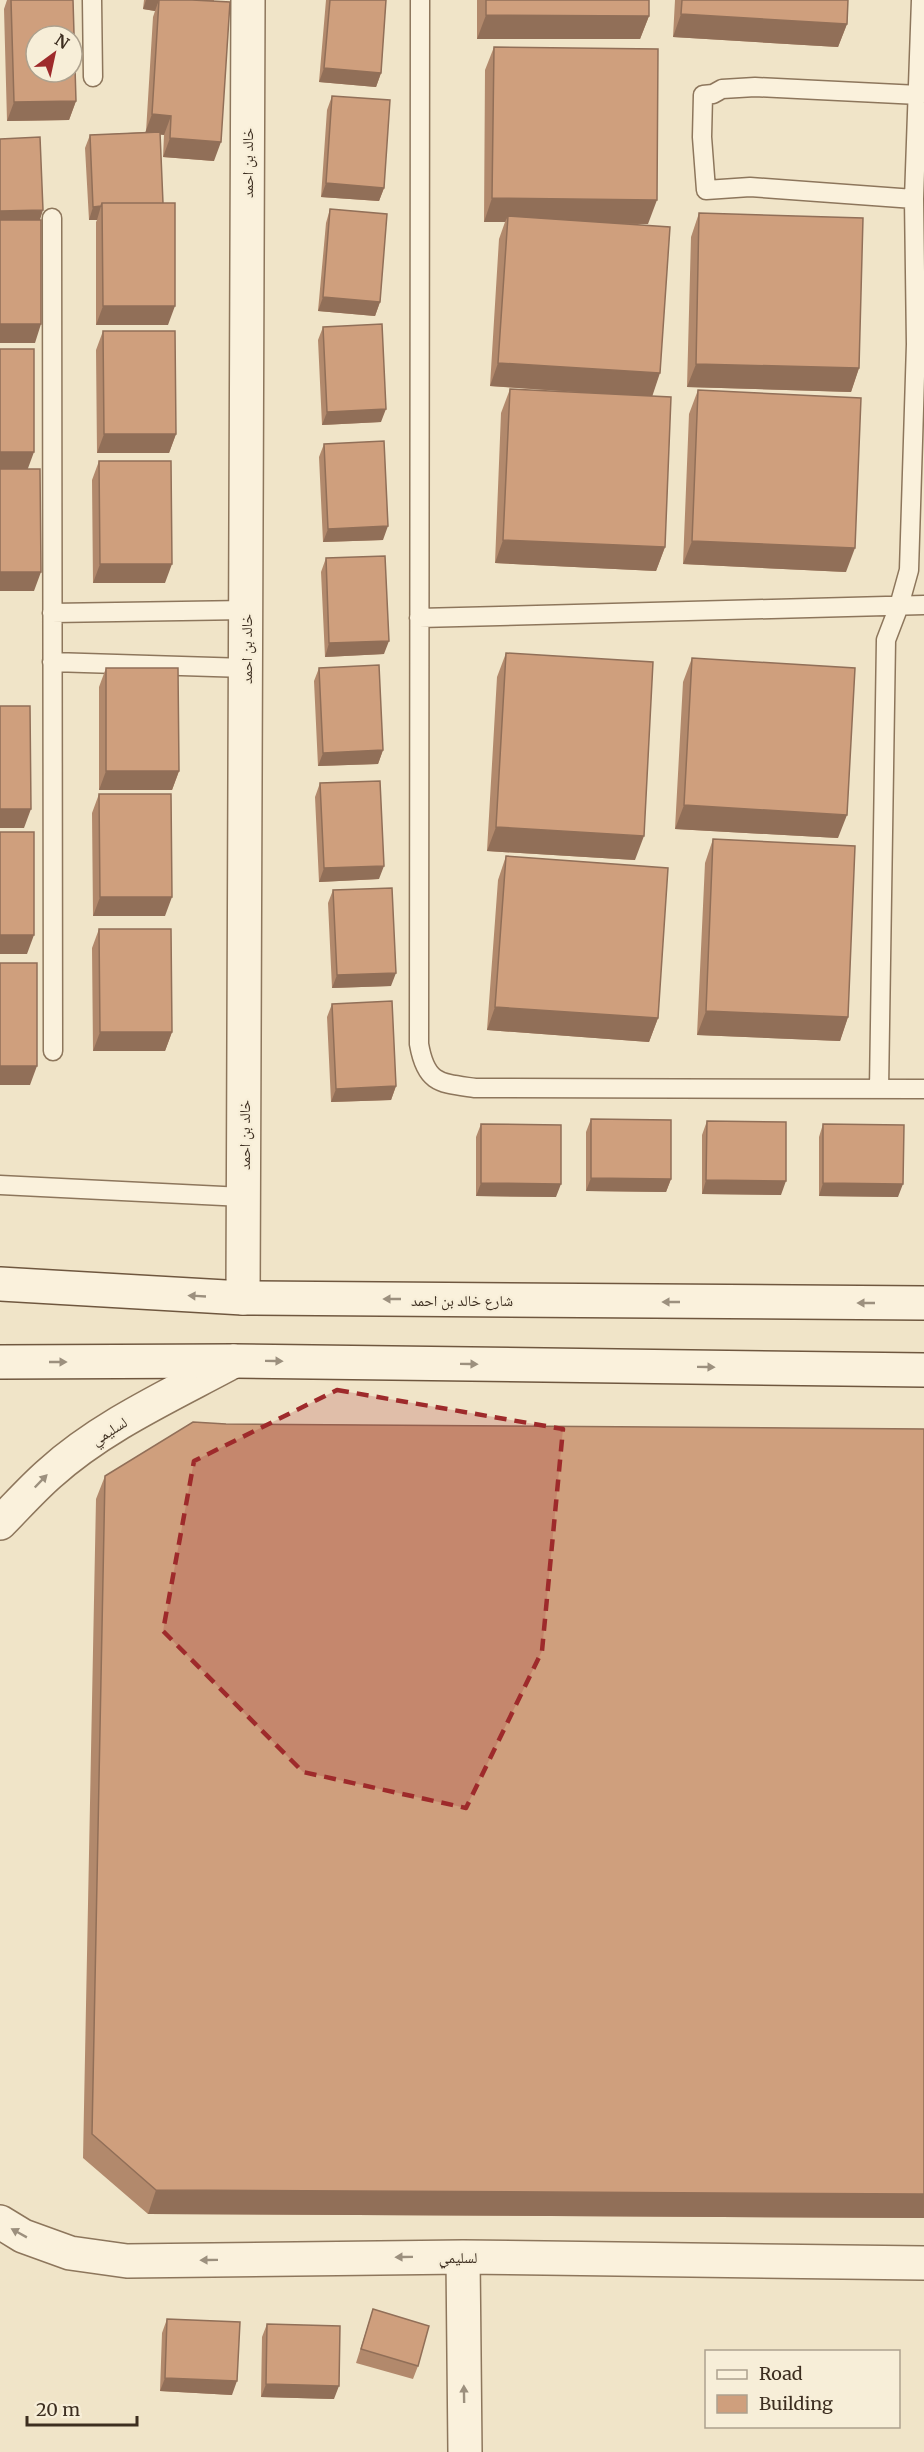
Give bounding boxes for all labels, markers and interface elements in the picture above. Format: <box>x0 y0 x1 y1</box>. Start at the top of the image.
north arrow <box>24 24 84 84</box>
text: N <box>51 30 73 53</box>
street label: خالد بن احمد <box>238 128 258 198</box>
street label: خالد بن احمد <box>237 614 257 684</box>
street label: خالد بن احمد <box>235 1100 255 1170</box>
one-way arrow <box>187 1291 206 1300</box>
street label: شارع خالد بن احمد <box>411 1291 513 1311</box>
one-way arrow <box>382 1295 401 1304</box>
one-way arrow <box>661 1297 680 1306</box>
one-way arrow <box>856 1298 875 1308</box>
one-way arrow <box>49 1357 68 1367</box>
one-way arrow <box>265 1357 284 1366</box>
one-way arrow <box>460 1359 479 1369</box>
one-way arrow <box>697 1363 716 1372</box>
street label: لسليمي <box>88 1413 132 1452</box>
one-way arrow <box>34 1474 48 1489</box>
one-way arrow <box>10 2228 27 2238</box>
street label: لسليمي <box>439 2248 477 2269</box>
one-way arrow <box>395 2253 414 2262</box>
one-way arrow <box>200 2255 219 2265</box>
legend <box>705 2350 900 2428</box>
text: Road <box>759 2362 803 2385</box>
one-way arrow <box>459 2384 469 2403</box>
scale bar <box>27 2389 136 2427</box>
text: Building <box>759 2392 833 2415</box>
text: 20 m <box>36 2398 80 2421</box>

